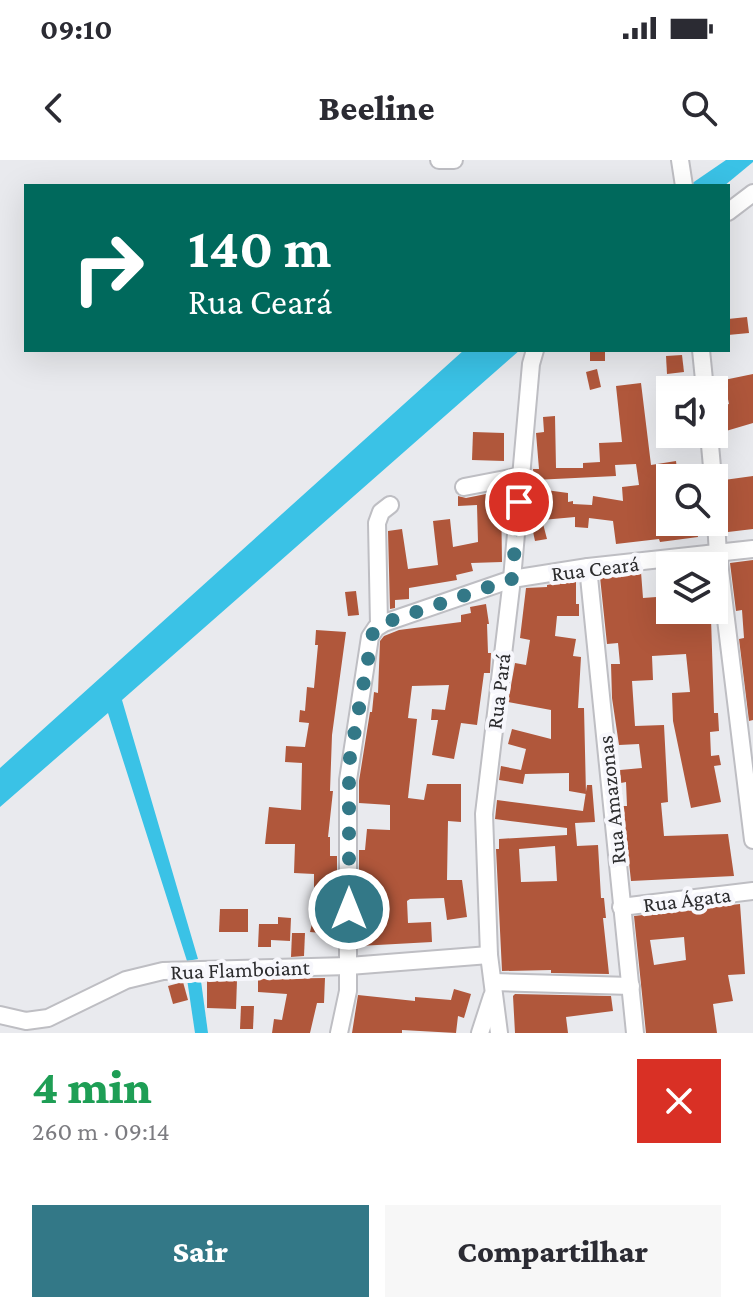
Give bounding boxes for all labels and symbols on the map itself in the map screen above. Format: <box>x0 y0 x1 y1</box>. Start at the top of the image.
pin <box>485 468 553 536</box>
street label: Rua Ceará <box>550 551 640 586</box>
street label: Rua Pará <box>481 652 516 730</box>
street label: Rua Amazonas <box>592 734 631 865</box>
position arrow <box>307 867 391 951</box>
street label: Rua Ágata <box>642 882 732 917</box>
street label: Rua Flamboiant <box>170 955 311 984</box>

